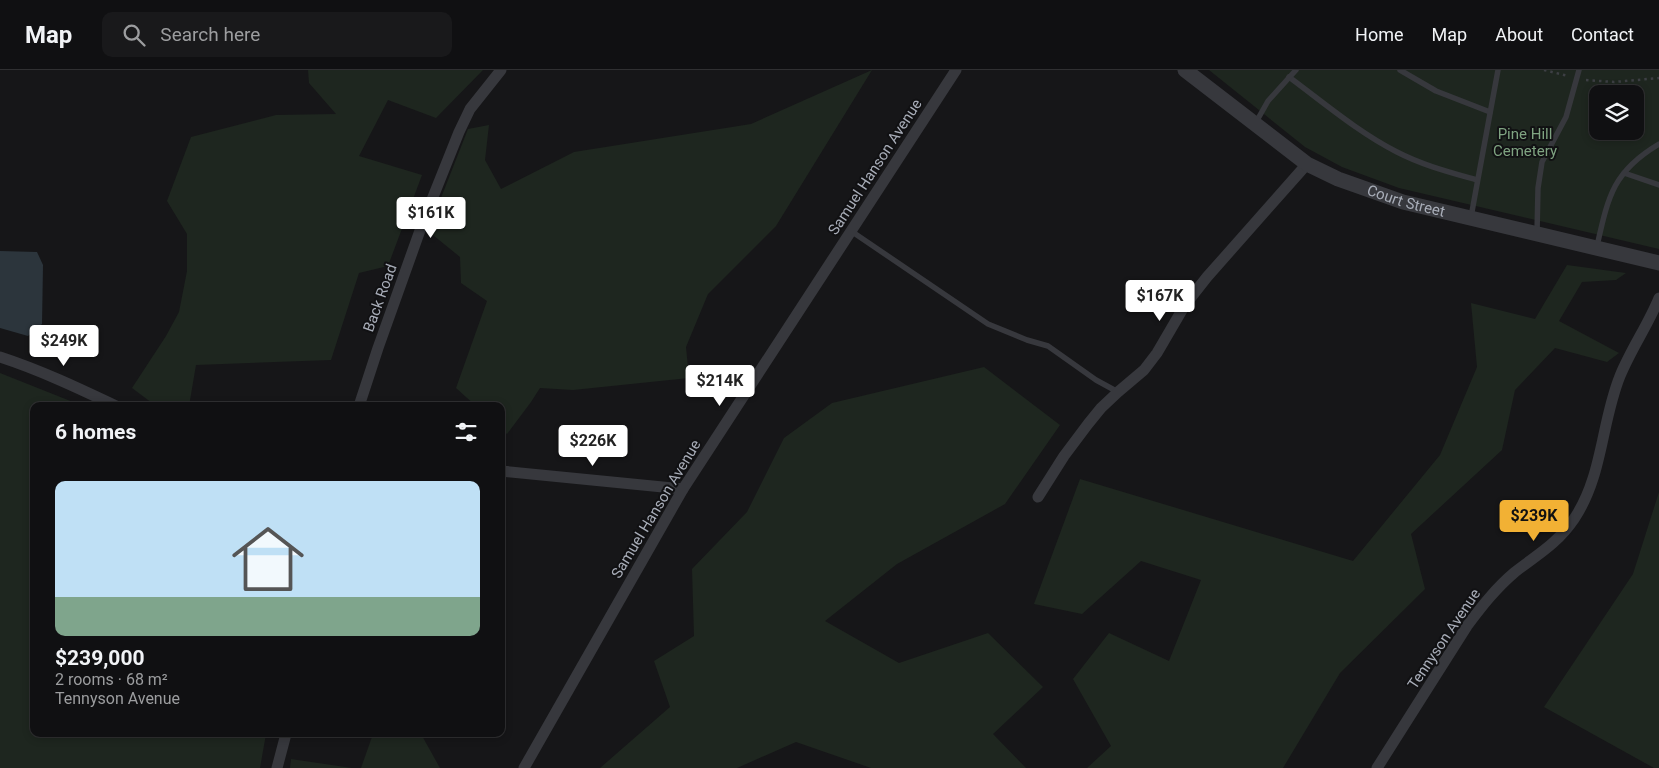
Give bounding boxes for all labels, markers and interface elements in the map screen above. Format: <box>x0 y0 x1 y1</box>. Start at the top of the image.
search box <box>102 12 452 57</box>
text: Map <box>25 21 72 49</box>
icon: search <box>120 21 148 49</box>
text: Search here <box>160 23 260 46</box>
text: Home <box>1355 24 1404 45</box>
text: Map <box>1432 24 1467 45</box>
text: About <box>1495 24 1543 45</box>
text: Contact <box>1571 24 1634 45</box>
map controls <box>1589 85 1644 140</box>
button: layers <box>1589 85 1644 140</box>
street label: Samuel Hanson Avenue <box>824 96 926 238</box>
park label: Pine Hill Cemetery <box>1493 125 1557 160</box>
street label: Court Street <box>1365 181 1447 221</box>
pin: $161K <box>396 196 466 239</box>
text: $161K <box>408 203 454 222</box>
street label: Back Road <box>359 262 401 334</box>
pin: $167K <box>1125 280 1195 322</box>
text: $167K <box>1137 286 1183 305</box>
pin: $249K <box>29 324 99 367</box>
text: $249K <box>41 331 87 350</box>
pin: $214K <box>685 364 755 407</box>
text: $214K <box>697 371 743 390</box>
icon: filters <box>452 418 480 446</box>
text: 6 homes <box>55 420 136 444</box>
pin: $226K <box>558 424 628 467</box>
text: $226K <box>570 431 616 450</box>
street label: Samuel Hanson Avenue <box>608 436 705 581</box>
pin: $239K <box>1499 500 1569 542</box>
text: $239K <box>1511 506 1557 525</box>
icon: home <box>223 514 313 604</box>
street label: Tennyson Avenue <box>1404 585 1484 693</box>
text: $239,000 <box>55 646 145 670</box>
text: 2 rooms · 68 m² <box>55 670 168 689</box>
text: Tennyson Avenue <box>55 689 180 708</box>

